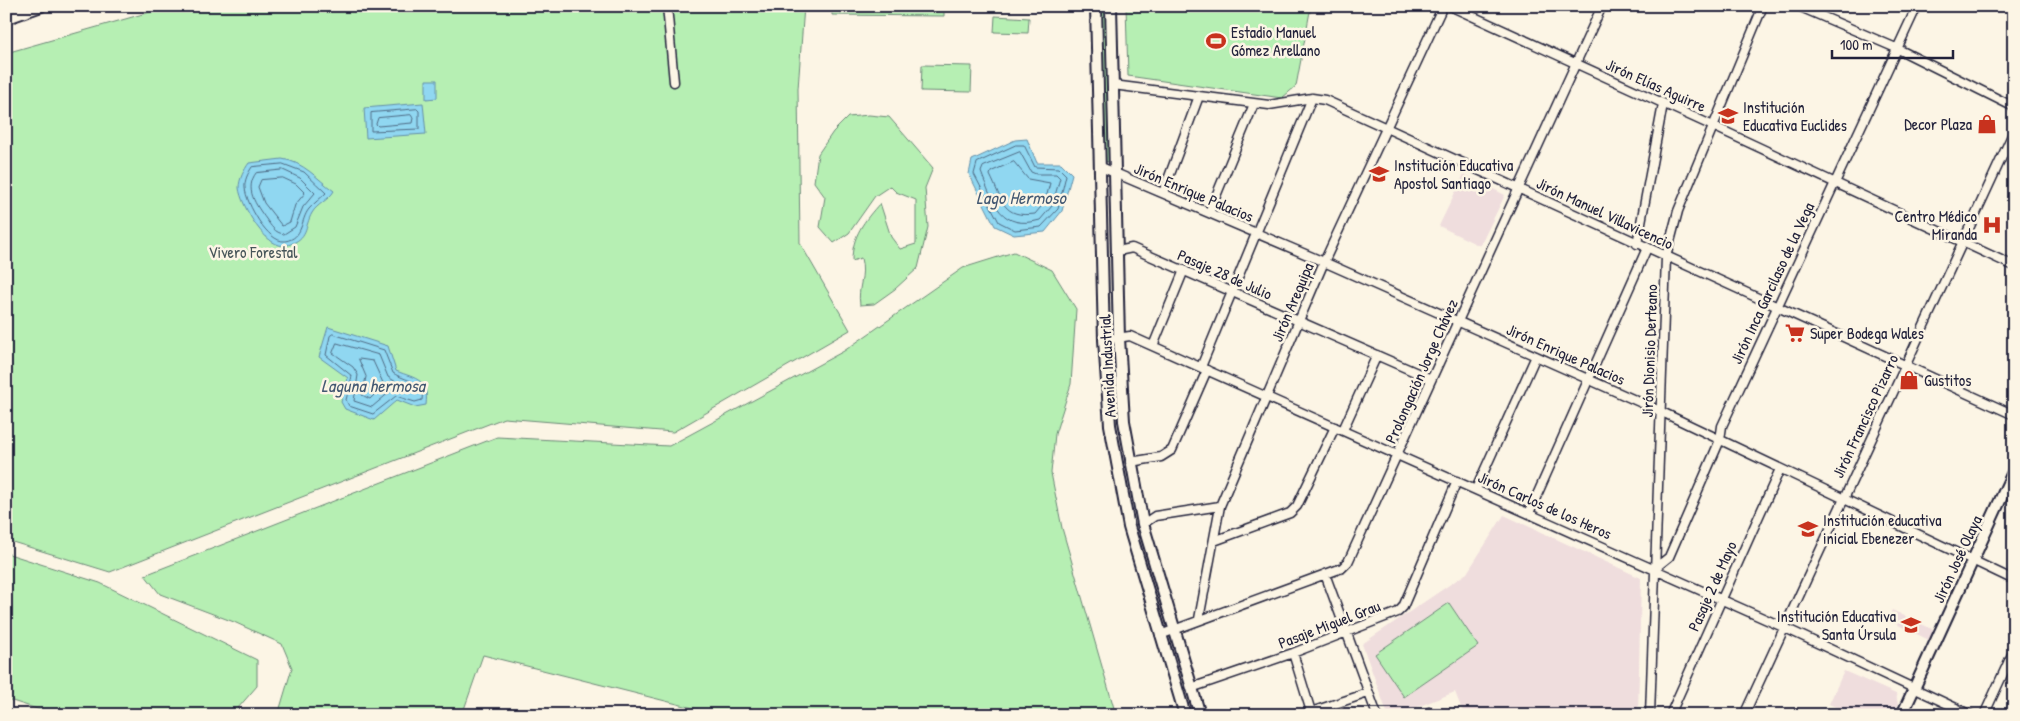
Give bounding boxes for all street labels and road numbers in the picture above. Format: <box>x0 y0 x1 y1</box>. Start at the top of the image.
street label: Jirón Elías Aguirre <box>1602 53 1710 117</box>
street label: Jirón Enrique Palacios <box>1131 157 1257 227</box>
street label: Jirón Manuel Villavicencio <box>1533 172 1677 255</box>
street label: Jirón Inca Garcilaso de la Vega <box>1725 199 1819 367</box>
street label: Pasaje 28 de Julio <box>1174 243 1276 305</box>
street label: Jirón Arequipa <box>1265 259 1319 345</box>
street label: Jirón Dionisio Derteano <box>1636 283 1662 418</box>
street label: Prolongación Jorge Chávez <box>1379 295 1463 447</box>
street label: Avenida Industrial <box>1093 313 1121 418</box>
street label: Jirón Enrique Palacios <box>1503 318 1629 390</box>
street label: Jirón Francisco Pizarro <box>1827 350 1904 481</box>
street label: Jirón Carlos de los Heros <box>1475 466 1615 544</box>
street label: Jirón José Olaya <box>1927 512 1987 606</box>
street label: Pasaje 2 de Mayo <box>1682 537 1742 635</box>
street label: Pasaje Miguel Grau <box>1275 594 1384 654</box>

